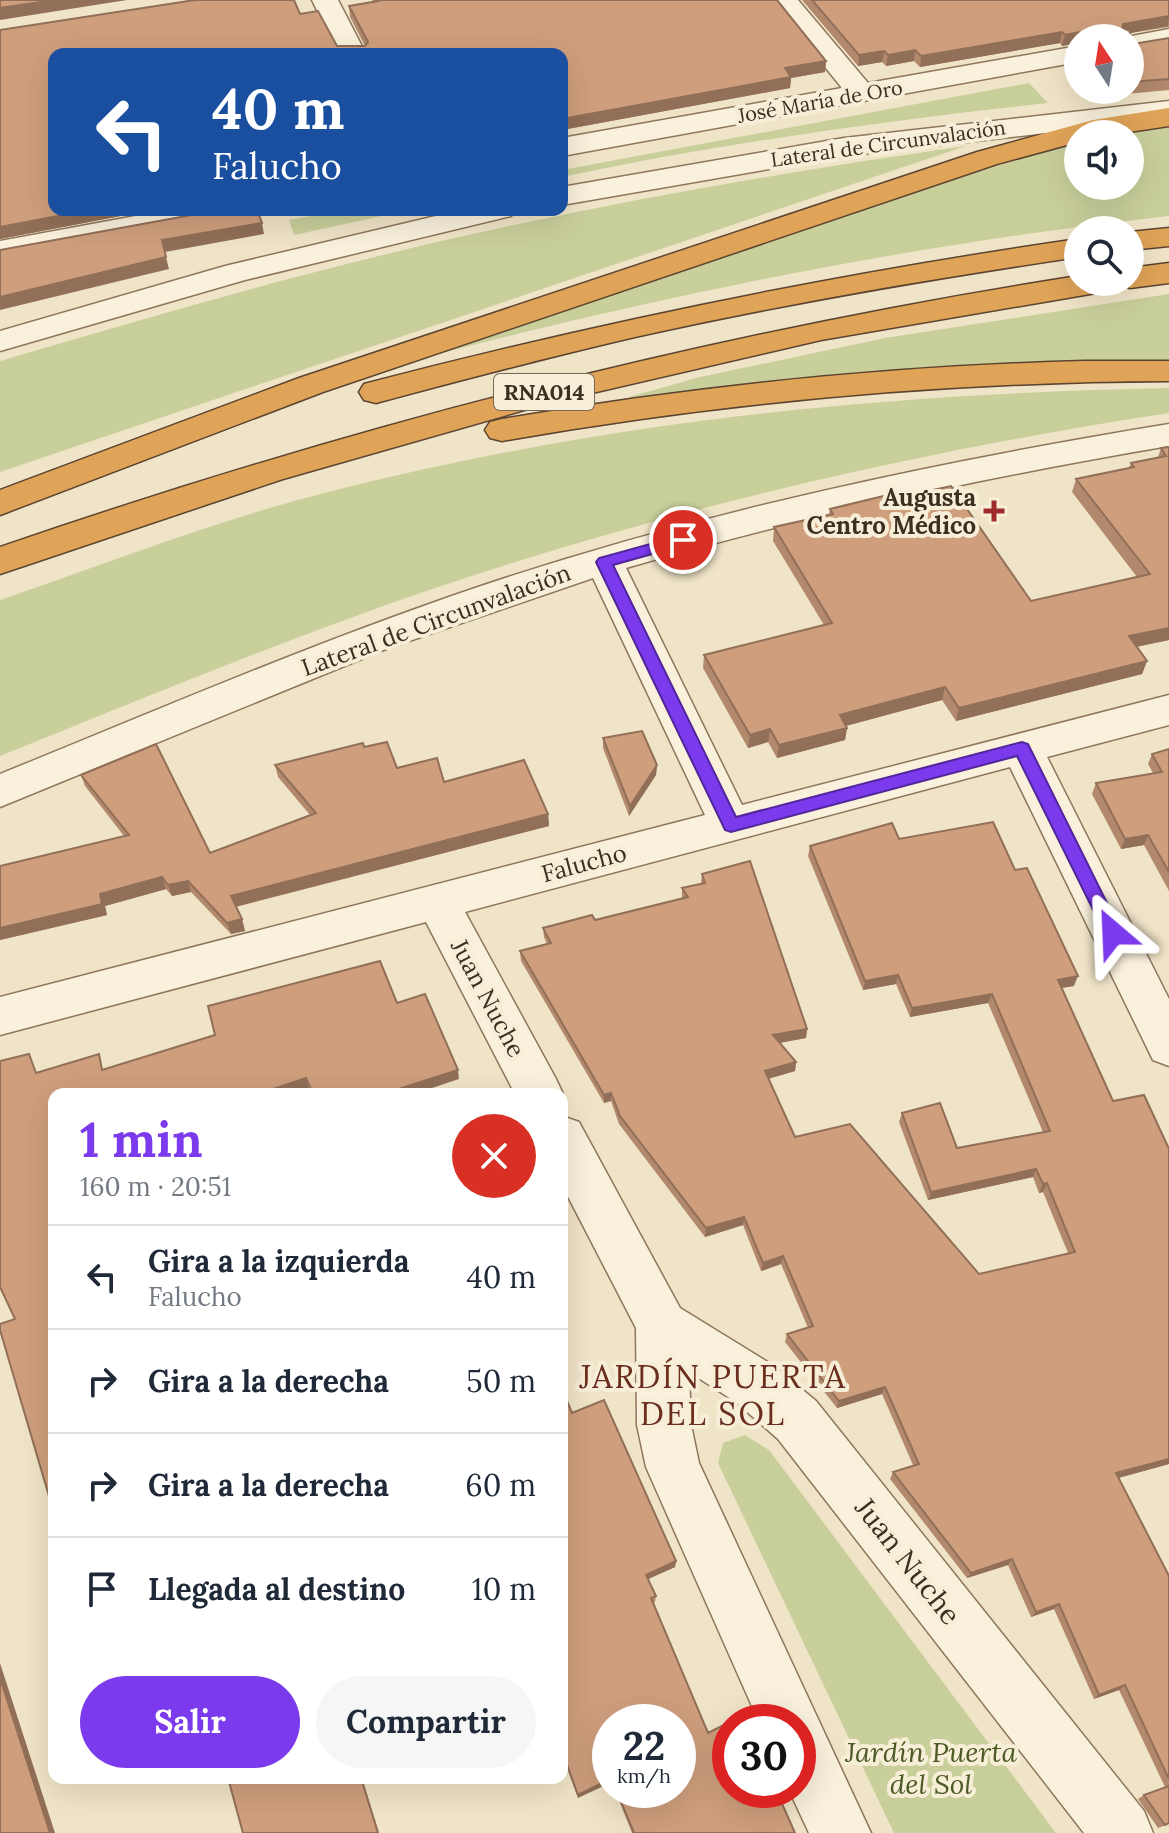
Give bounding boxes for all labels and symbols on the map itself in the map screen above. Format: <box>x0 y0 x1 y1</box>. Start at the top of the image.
north arrow <box>1064 24 1144 104</box>
street label: José María de Oro <box>735 74 904 128</box>
street label: Lateral de Circunvalación <box>769 114 1007 172</box>
road number: RNA014 <box>494 374 594 410</box>
place label: Augusta Centro Médico <box>806 482 976 541</box>
marker: Augusta Centro Médico <box>983 500 1005 522</box>
pin <box>649 506 717 574</box>
street label: Lateral de Circunvalación <box>297 557 575 683</box>
street label: Falucho <box>538 837 630 889</box>
position arrow <box>1071 891 1155 975</box>
street label: Juan Nuche <box>443 933 532 1062</box>
district label: JARDÍN PUERTA DEL SOL <box>578 1356 847 1434</box>
street label: Juan Nuche <box>847 1490 969 1632</box>
speed limit sign: 30 <box>712 1704 816 1808</box>
park label: Jardín Puerta del Sol <box>844 1734 1017 1802</box>

